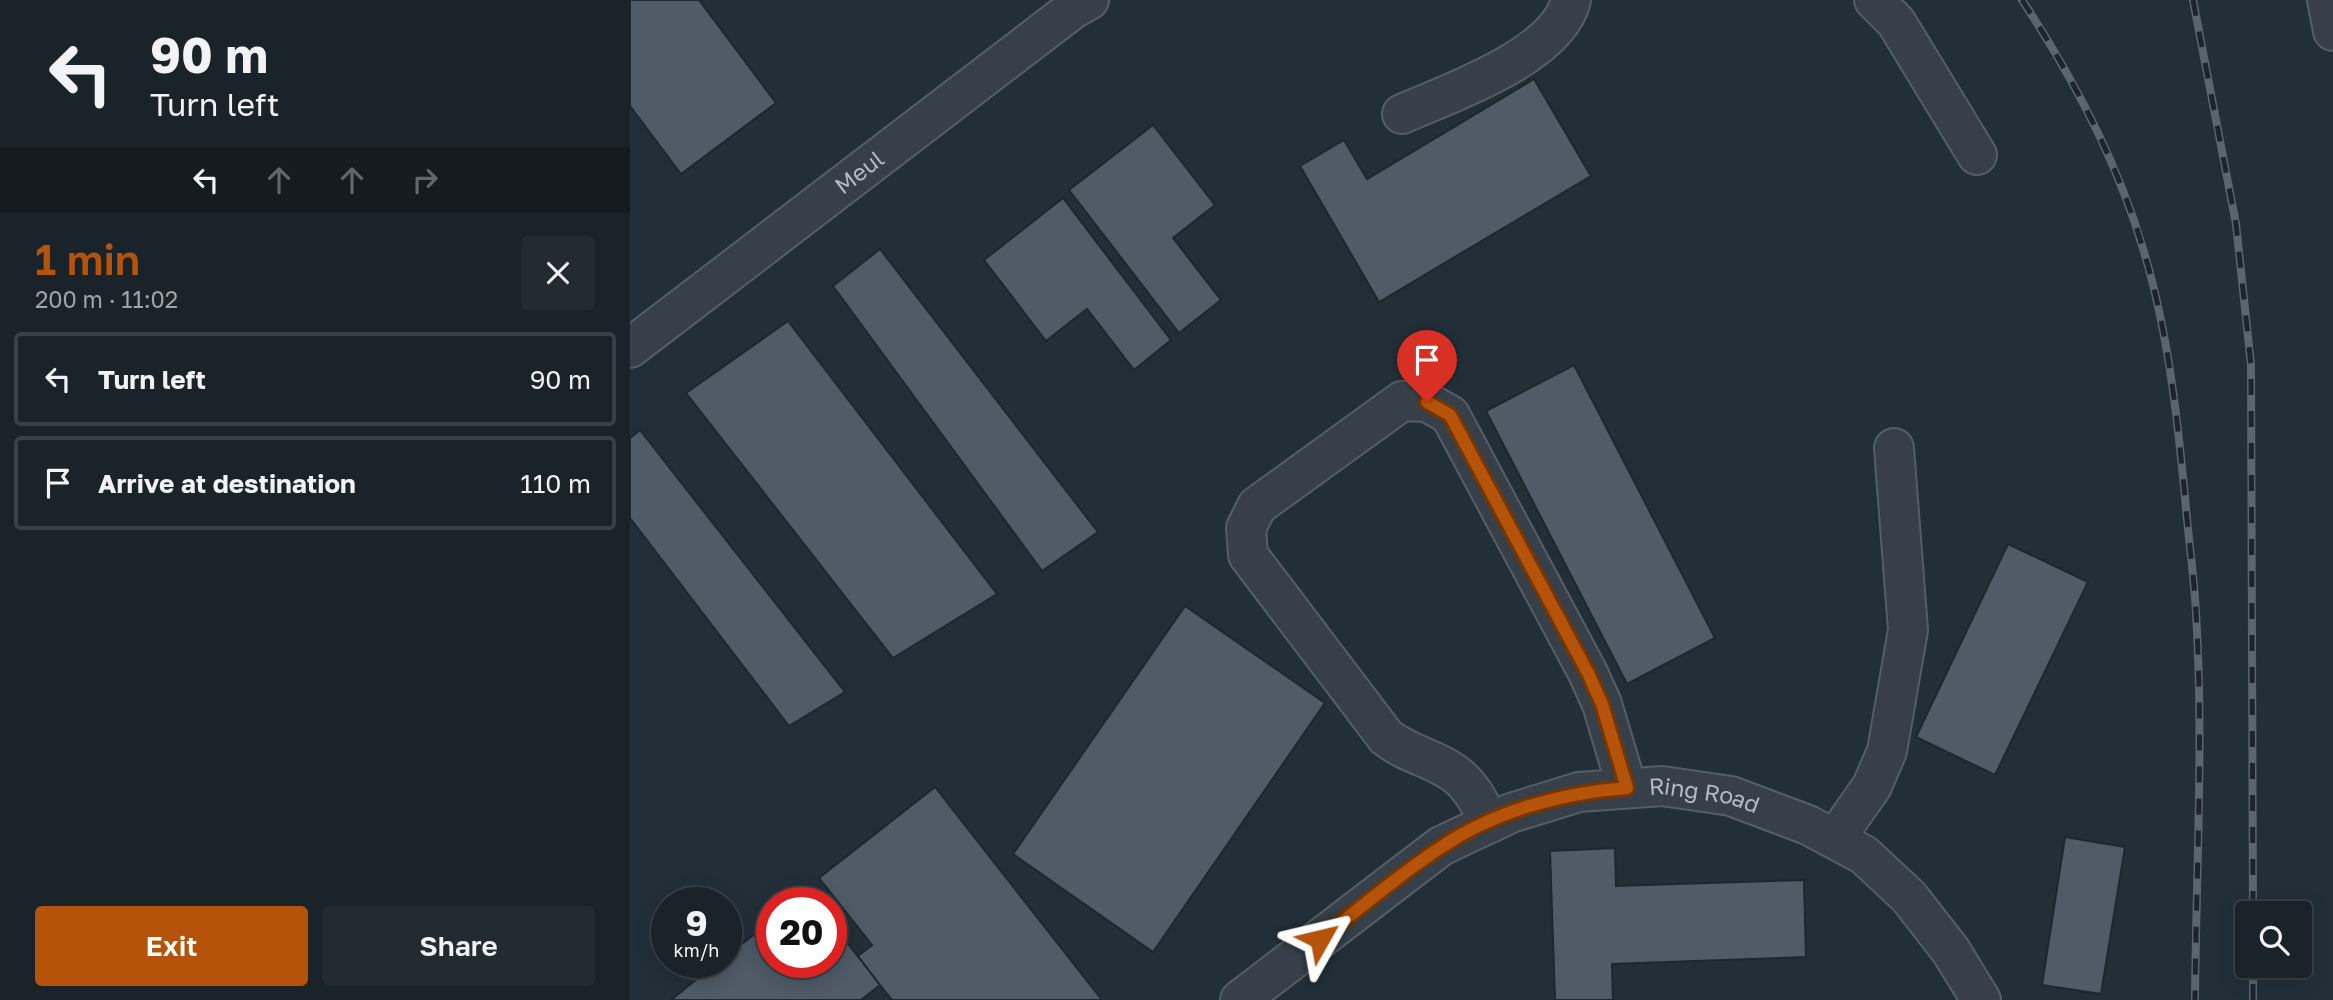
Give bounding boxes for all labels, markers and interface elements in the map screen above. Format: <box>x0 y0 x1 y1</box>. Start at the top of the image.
text: 90 m <box>150 25 268 84</box>
icon: left <box>35 28 126 119</box>
text: Turn left <box>150 85 279 123</box>
street label: Meul <box>829 144 889 199</box>
icon: left <box>187 161 225 199</box>
icon: ahead <box>260 161 298 199</box>
icon: ahead <box>333 161 371 199</box>
icon: right <box>406 161 444 199</box>
text: 1 min <box>35 234 140 284</box>
button: close <box>521 236 595 310</box>
text: 200 m · 11:02 <box>35 285 178 313</box>
pin <box>1397 330 1457 402</box>
icon: arrive <box>1408 341 1446 379</box>
icon: left <box>39 360 77 398</box>
text: Turn left <box>98 364 206 395</box>
text: 90 m <box>530 364 591 395</box>
icon: arrive <box>39 464 77 502</box>
text: Arrive at destination <box>98 468 356 499</box>
text: 110 m <box>520 468 591 499</box>
street label: Ring Road <box>1648 771 1764 819</box>
speed limit sign: 20 <box>756 887 847 978</box>
map controls <box>2235 901 2312 978</box>
button: search <box>2235 901 2312 978</box>
text: 9 <box>685 902 708 944</box>
position arrow <box>1283 902 1357 976</box>
button: Exit <box>35 906 308 986</box>
button: Share <box>322 906 595 986</box>
text: km/h <box>674 939 719 961</box>

